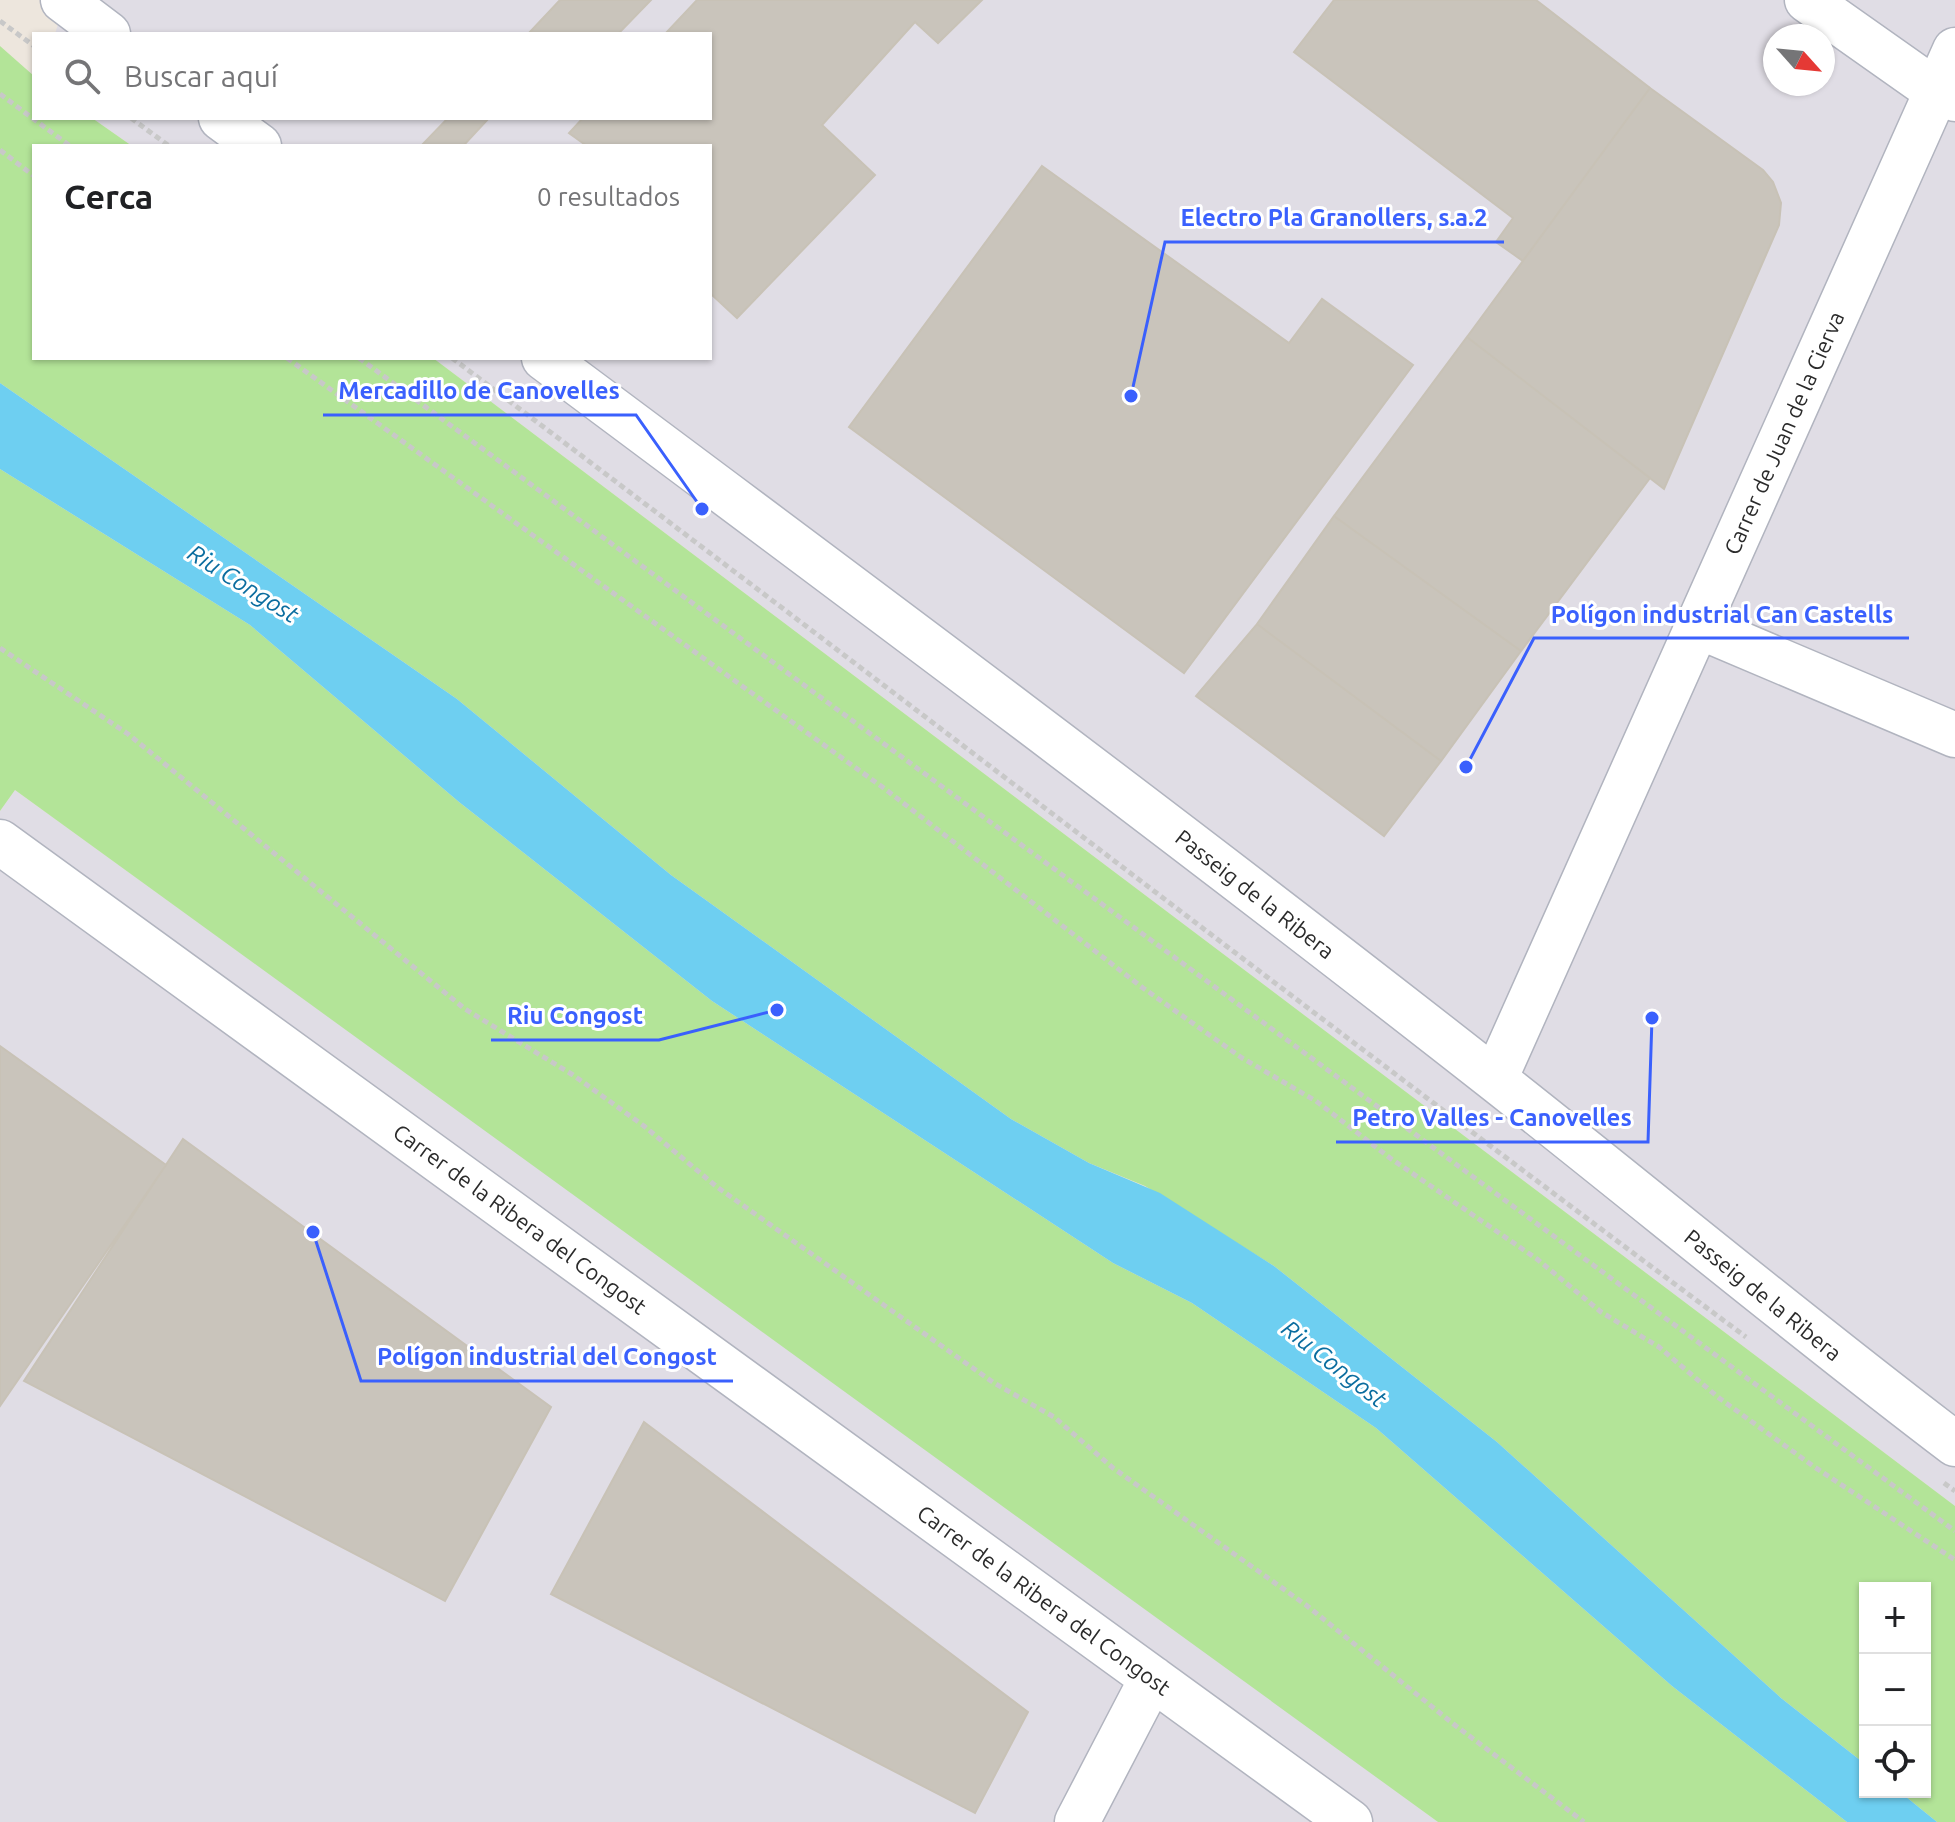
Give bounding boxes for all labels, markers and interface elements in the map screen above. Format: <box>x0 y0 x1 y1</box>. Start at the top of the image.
north arrow <box>1763 24 1835 96</box>
search box <box>32 32 712 120</box>
icon: search <box>60 54 104 98</box>
text: Buscar aquí <box>124 59 278 93</box>
text: Cerca <box>64 177 153 215</box>
text: 0 resultados <box>537 182 680 211</box>
callout: Electro Pla Granollers, s.a.2 <box>1165 194 1504 242</box>
text: Electro Pla Granollers, s.a.2 <box>1181 204 1487 231</box>
street label: Carrer de Juan de la Cierva <box>1719 307 1849 558</box>
callout: Mercadillo de Canovelles <box>323 367 636 415</box>
text: Mercadillo de Canovelles <box>338 377 620 404</box>
water label: Riu Congost <box>183 539 304 629</box>
callout: Polígon industrial Can Castells <box>1534 590 1909 638</box>
text: Polígon industrial Can Castells <box>1551 601 1893 628</box>
street label: Passeig de la Ribera <box>1171 824 1340 963</box>
callout: Riu Congost <box>491 992 659 1040</box>
text: Riu Congost <box>507 1002 643 1029</box>
callout: Petro Valles - Canovelles <box>1336 1094 1648 1142</box>
text: Petro Valles - Canovelles <box>1352 1104 1632 1131</box>
street label: Carrer de la Ribera del Congost <box>389 1118 652 1319</box>
street label: Passeig de la Ribera <box>1680 1224 1847 1366</box>
water label: Riu Congost <box>1277 1314 1392 1413</box>
callout: Polígon industrial del Congost <box>361 1333 733 1381</box>
text: Polígon industrial del Congost <box>377 1343 717 1370</box>
street label: Carrer de la Ribera del Congost <box>913 1499 1176 1700</box>
map controls <box>1859 1582 1931 1798</box>
button: + <box>1859 1582 1931 1654</box>
button: − <box>1859 1654 1931 1726</box>
button: locate <box>1859 1726 1931 1798</box>

